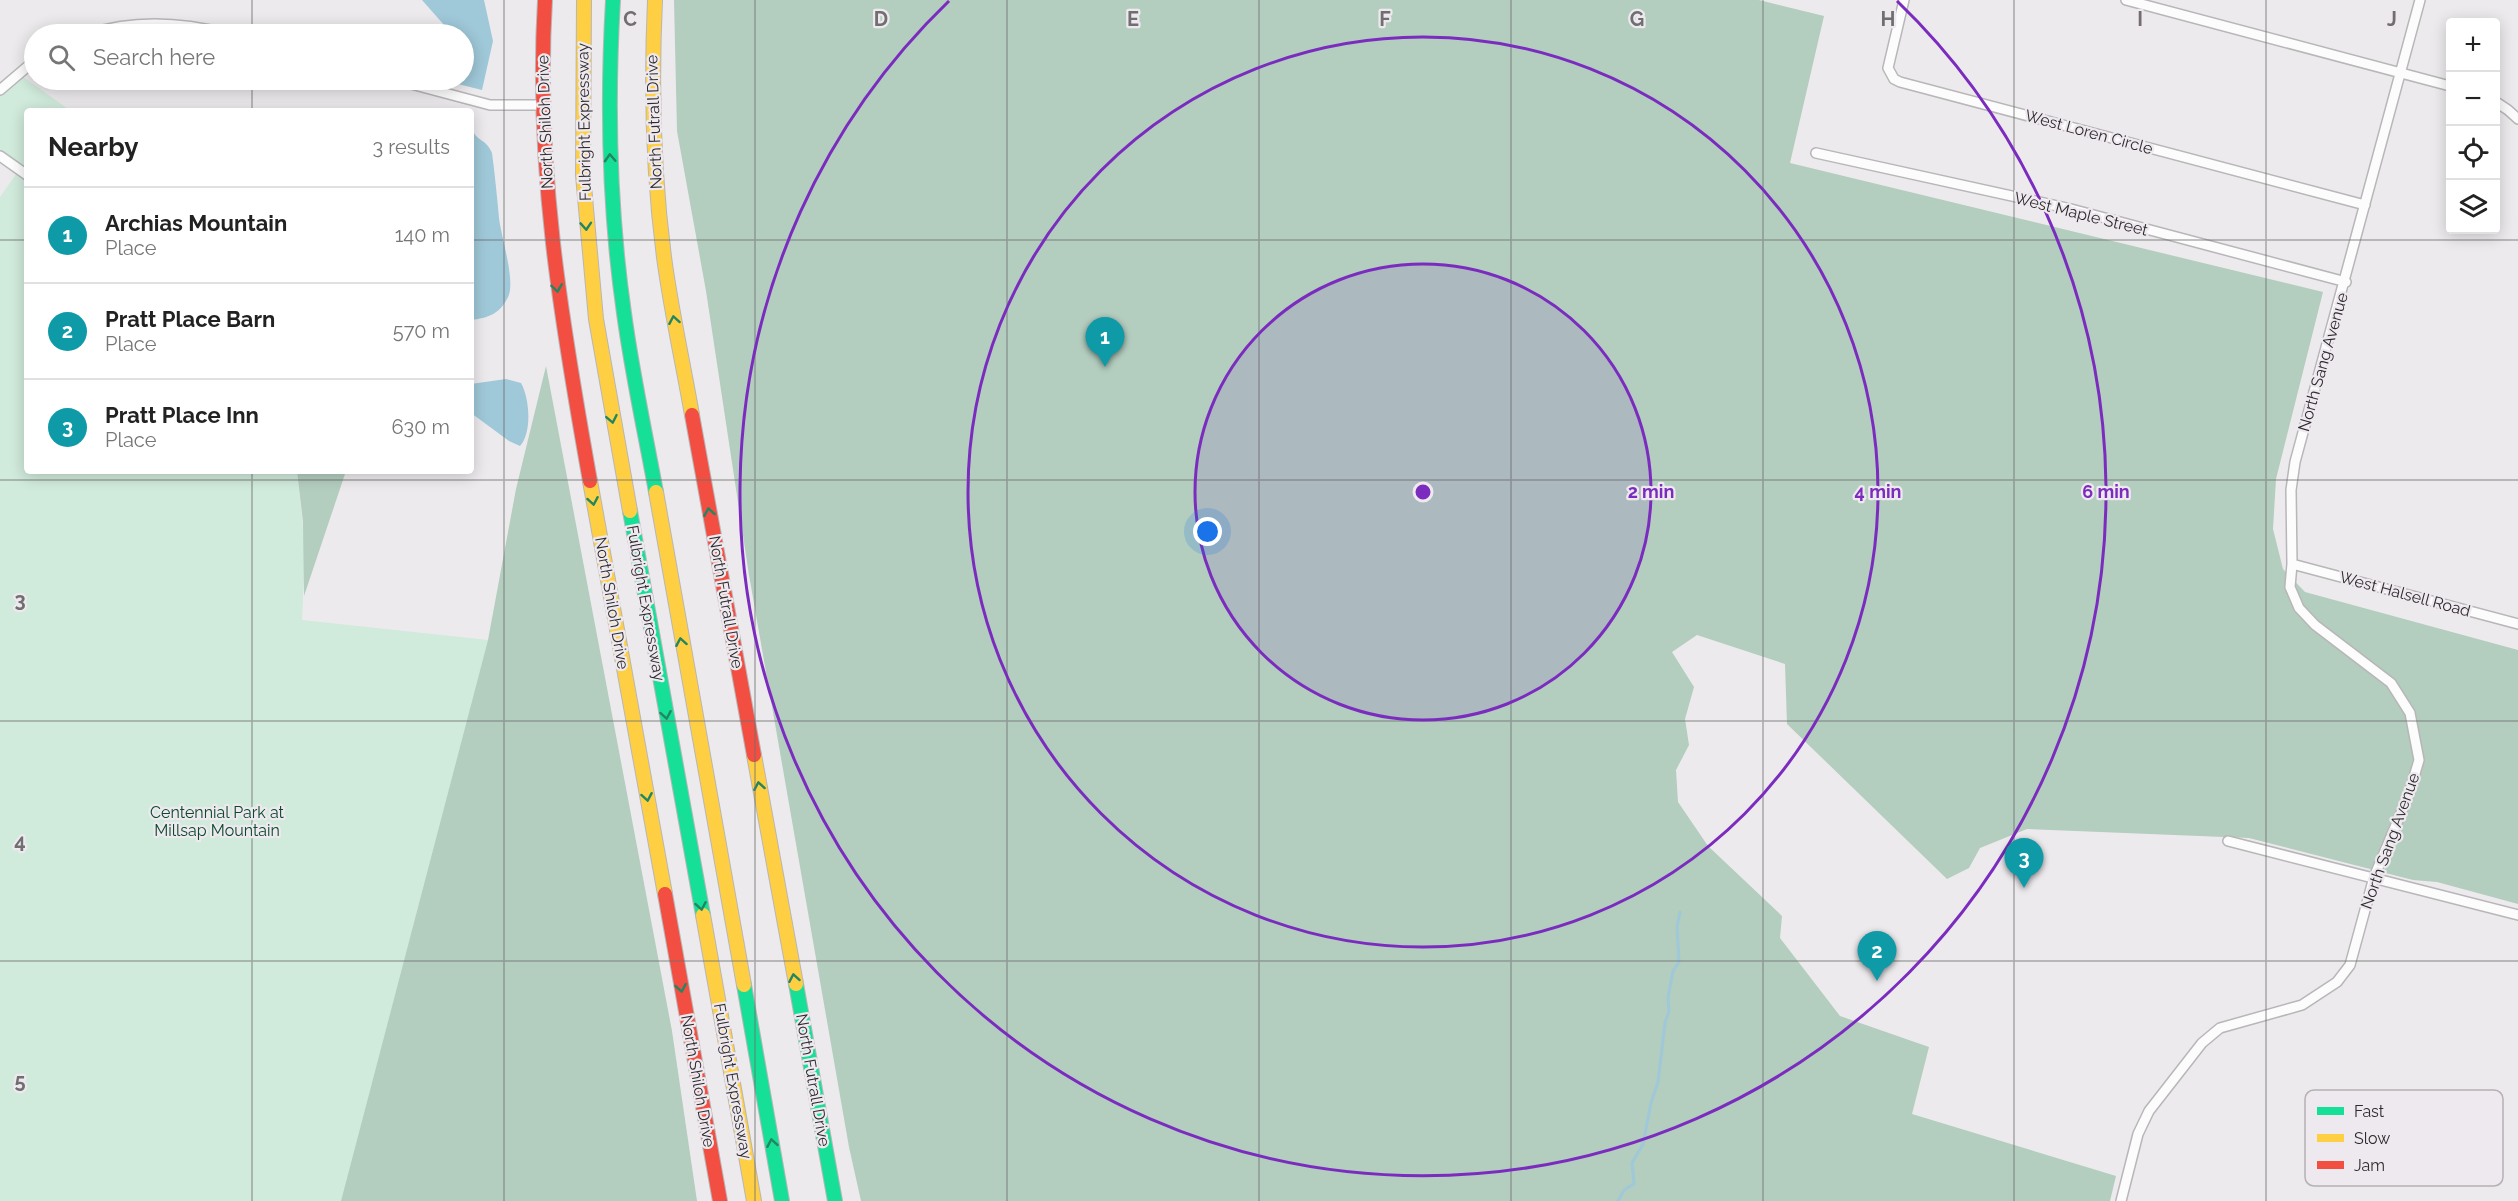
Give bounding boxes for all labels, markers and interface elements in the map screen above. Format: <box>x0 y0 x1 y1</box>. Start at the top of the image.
text: C <box>623 7 637 31</box>
text: D <box>874 7 888 31</box>
text: E <box>1127 7 1139 31</box>
text: F <box>1379 7 1391 31</box>
text: G <box>1630 7 1644 31</box>
text: H <box>1881 7 1895 31</box>
text: I <box>2137 7 2143 31</box>
text: J <box>2387 7 2397 31</box>
map controls <box>2446 18 2500 234</box>
button: + <box>2446 18 2500 72</box>
search box <box>24 24 474 90</box>
icon: search <box>45 41 78 74</box>
street label: Fulbright Expressway <box>573 43 595 201</box>
text: Search here <box>93 44 215 70</box>
street label: North Futrall Drive <box>642 54 666 190</box>
street label: North Shiloh Drive <box>533 55 557 189</box>
button: − <box>2446 72 2500 126</box>
street label: West Loren Circle <box>2023 106 2155 158</box>
button: locate <box>2446 126 2500 180</box>
text: Nearby <box>48 132 138 162</box>
text: 3 results <box>372 135 450 159</box>
one-way arrow <box>604 154 617 163</box>
button: layers <box>2446 180 2500 234</box>
street label: West Maple Street <box>2012 188 2150 240</box>
text: Archias Mountain <box>105 210 287 236</box>
one-way arrow <box>579 222 592 231</box>
text: 1 <box>63 223 72 247</box>
text: 140 m <box>395 223 450 247</box>
text: Place <box>105 236 156 260</box>
one-way arrow <box>550 284 562 293</box>
street label: North Sang Avenue <box>2294 290 2352 434</box>
text: Pratt Place Barn <box>105 306 275 332</box>
one-way arrow <box>669 315 681 325</box>
pin: 1 <box>1086 318 1124 367</box>
text: 2 <box>62 319 73 343</box>
text: 570 m <box>393 319 450 343</box>
text: Place <box>105 332 156 356</box>
text: Pratt Place Inn <box>105 402 259 428</box>
text: 3 <box>62 415 73 439</box>
text: 630 m <box>392 415 450 439</box>
one-way arrow <box>606 415 618 424</box>
text: Place <box>105 428 156 452</box>
text: 2 min <box>1628 481 1674 502</box>
text: 4 min <box>1855 481 1901 502</box>
text: 6 min <box>2082 481 2130 502</box>
centre of rings <box>1413 482 1433 502</box>
one-way arrow <box>586 496 599 506</box>
one-way arrow <box>703 507 716 517</box>
your location <box>1193 517 1222 546</box>
street label: Fulbright Expressway <box>623 524 669 683</box>
street label: North Futrall Drive <box>705 534 747 670</box>
street label: North Shiloh Drive <box>591 535 633 671</box>
street label: West Halsell Road <box>2337 567 2473 621</box>
text: 3 <box>14 588 26 612</box>
one-way arrow <box>675 637 688 647</box>
one-way arrow <box>659 709 672 719</box>
street label: North Sang Avenue <box>2357 770 2423 912</box>
one-way arrow <box>753 782 766 792</box>
one-way arrow <box>640 792 652 801</box>
park label: Centennial Park at Millsap Mountain <box>150 803 285 840</box>
text: 4 <box>14 829 26 853</box>
pin: 3 <box>2004 838 2044 888</box>
one-way arrow <box>694 901 707 911</box>
pin: 2 <box>1858 932 1896 981</box>
one-way arrow <box>788 974 801 984</box>
one-way arrow <box>674 983 687 993</box>
street label: Fulbright Expressway <box>710 1002 756 1161</box>
street label: North Futrall Drive <box>792 1012 834 1148</box>
street label: North Shiloh Drive <box>677 1013 719 1149</box>
text: 5 <box>14 1069 26 1093</box>
legend <box>2305 1090 2503 1186</box>
text: Fast <box>2354 1102 2385 1121</box>
text: Slow <box>2354 1129 2390 1148</box>
one-way arrow <box>766 1139 778 1148</box>
text: Jam <box>2354 1156 2385 1175</box>

